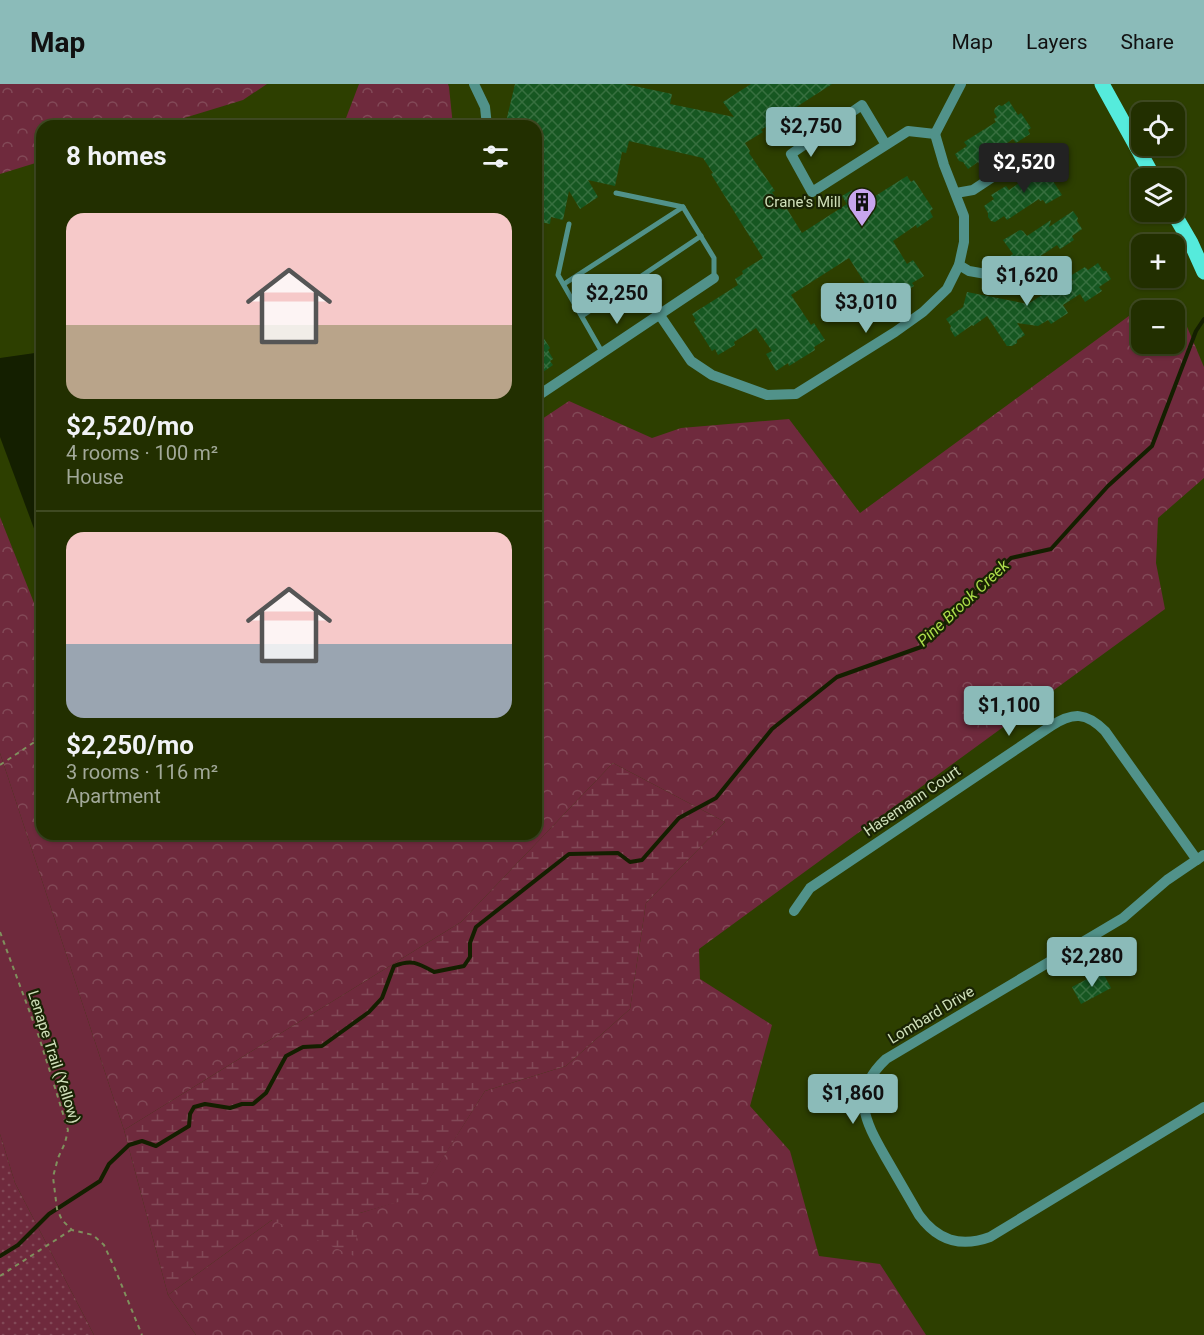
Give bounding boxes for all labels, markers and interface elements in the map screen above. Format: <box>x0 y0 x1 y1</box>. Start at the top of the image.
text: Map <box>30 26 85 59</box>
text: Map <box>951 30 993 54</box>
text: Layers <box>1026 30 1087 54</box>
text: Share <box>1120 30 1174 54</box>
map controls <box>1131 102 1185 354</box>
button: locate <box>1131 102 1185 156</box>
pin: $2,750 <box>762 107 860 158</box>
text: $2,750 <box>780 114 842 138</box>
icon: filters <box>479 140 512 173</box>
text: 8 homes <box>66 141 167 171</box>
pin: $2,520 <box>975 143 1073 194</box>
text: $2,520 <box>993 150 1055 174</box>
button: layers <box>1131 168 1185 222</box>
building icon: Crane's Mill <box>846 186 878 228</box>
place label: Crane's Mill <box>765 193 841 211</box>
button: + <box>1131 234 1185 288</box>
icon: home <box>235 252 343 360</box>
pin: $1,620 <box>978 256 1076 307</box>
text: $1,620 <box>996 263 1058 287</box>
pin: $2,250 <box>568 274 666 325</box>
text: $2,250 <box>586 281 648 305</box>
pin: $3,010 <box>817 283 915 334</box>
text: $3,010 <box>835 290 897 314</box>
button: − <box>1131 300 1185 354</box>
text: $2,520/mo <box>66 411 194 441</box>
text: 4 rooms · 100 m² <box>66 441 218 465</box>
text: House <box>66 465 124 489</box>
water label: Pine Brook Creek <box>913 555 1013 650</box>
icon: home <box>235 571 343 679</box>
pin: $1,100 <box>960 686 1058 737</box>
text: $1,100 <box>978 693 1040 717</box>
text: $2,250/mo <box>66 730 194 760</box>
text: 3 rooms · 116 m² <box>66 760 218 784</box>
street label: Hasemann Court <box>860 762 964 840</box>
text: Apartment <box>66 784 161 808</box>
pin: $2,280 <box>1043 937 1141 988</box>
text: $2,280 <box>1061 944 1123 968</box>
street label: Lombard Drive <box>885 982 977 1048</box>
street label: Lenape Trail (Yellow) <box>24 988 84 1126</box>
pin: $1,860 <box>804 1074 902 1125</box>
text: $1,860 <box>822 1081 884 1105</box>

